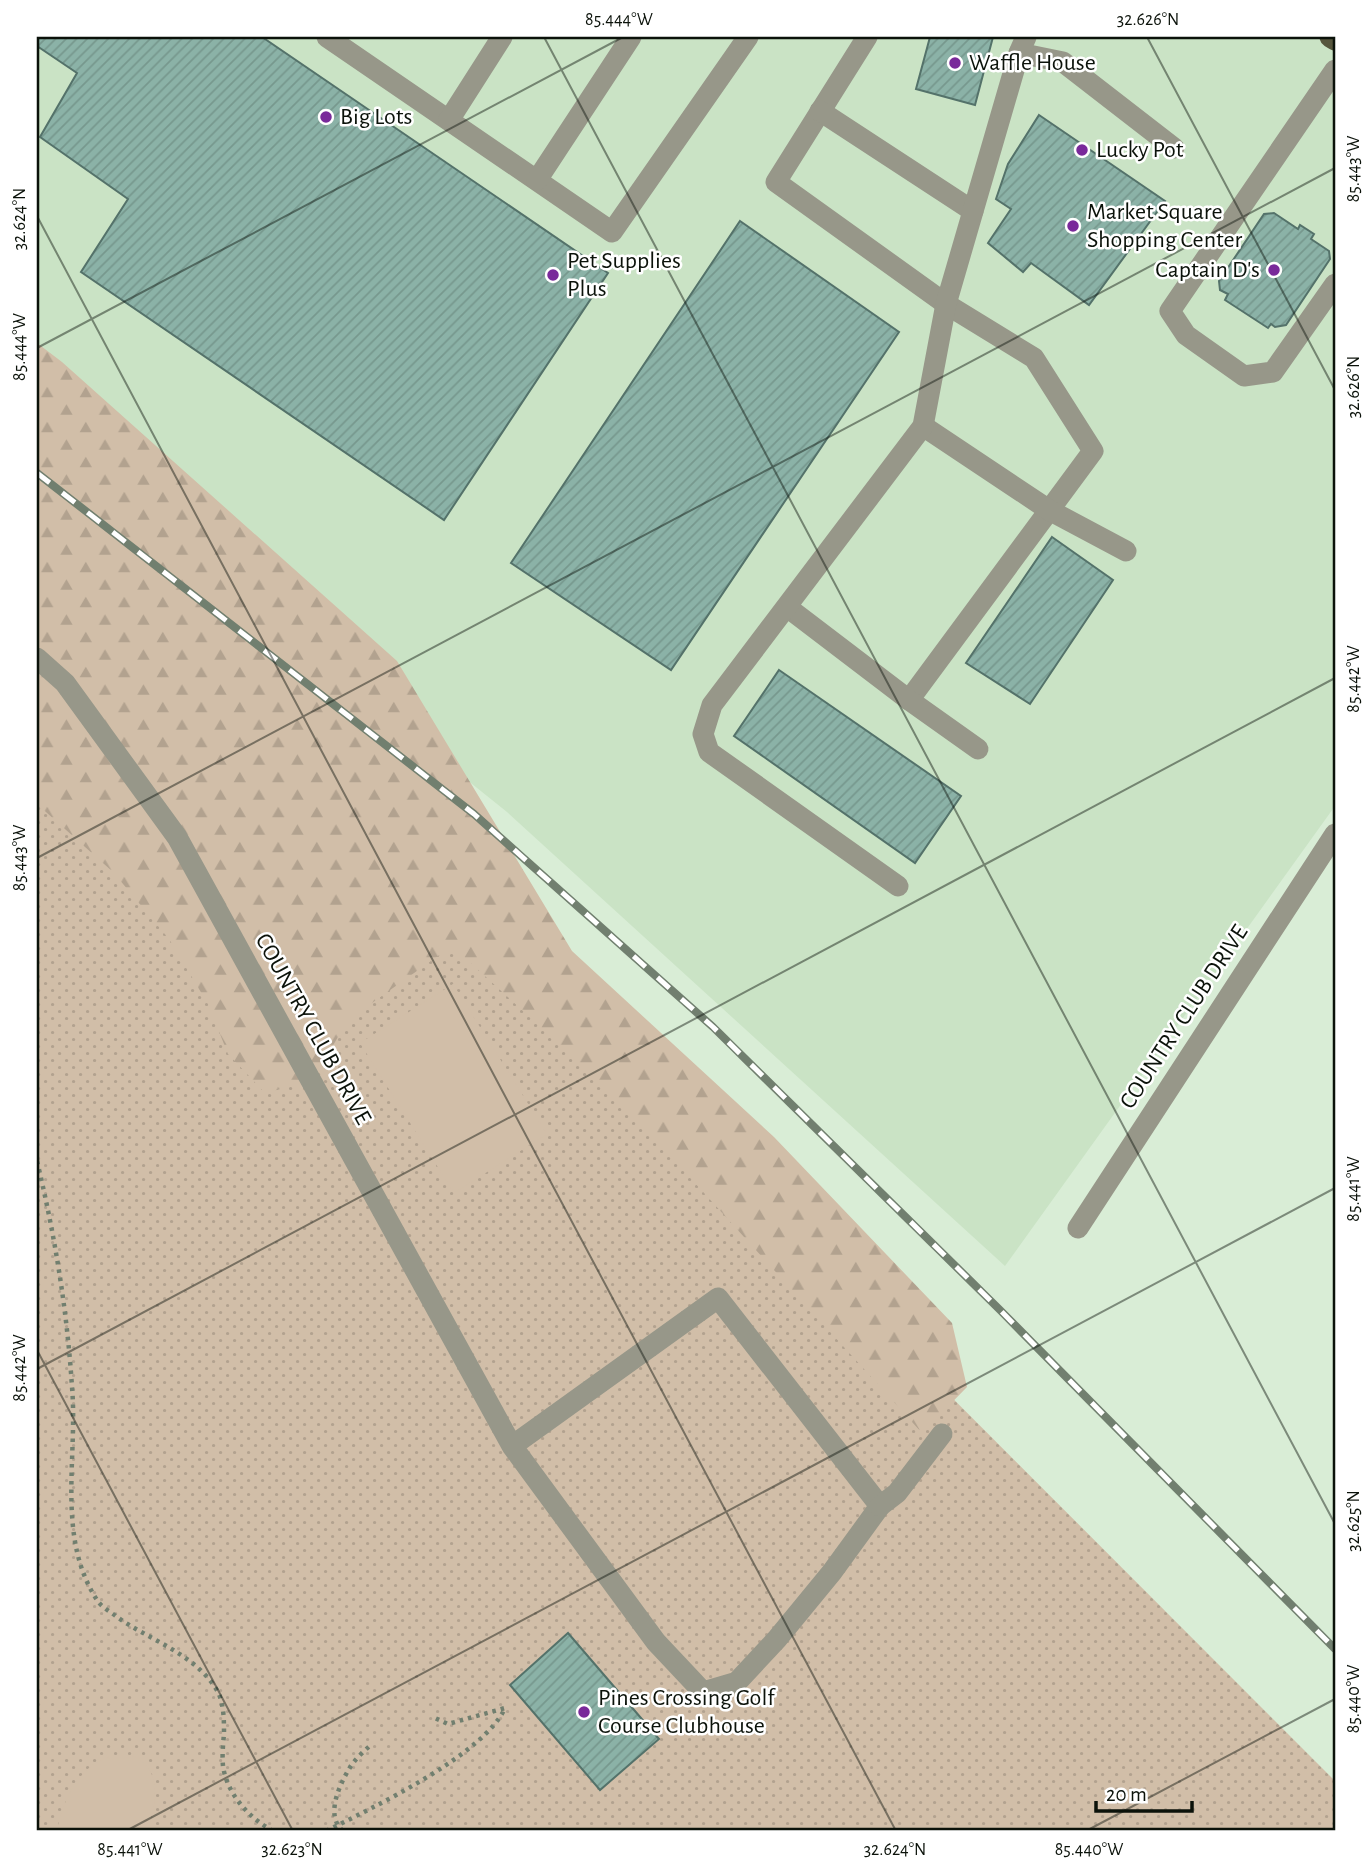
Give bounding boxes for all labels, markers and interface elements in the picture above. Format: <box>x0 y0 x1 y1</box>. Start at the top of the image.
text: 85.444°W <box>585 11 653 29</box>
text: 32.626°N <box>1117 11 1179 29</box>
place label: Waffle House <box>969 51 1096 75</box>
marker: Waffle House <box>947 55 963 71</box>
place label: Big Lots <box>340 105 412 129</box>
marker: Big Lots <box>318 109 334 125</box>
text: 85.443°W <box>1345 136 1363 202</box>
place label: Lucky Pot <box>1096 138 1184 162</box>
marker: Lucky Pot <box>1074 142 1090 158</box>
text: 32.624°N <box>11 188 29 250</box>
place label: Market Square Shopping Center <box>1087 200 1242 252</box>
marker: Market Square Shopping Center <box>1065 218 1081 234</box>
place label: Pet Supplies Plus <box>567 249 681 301</box>
place label: Captain D's <box>1155 258 1260 282</box>
marker: Captain D's <box>1266 262 1282 278</box>
marker: Pet Supplies Plus <box>545 267 561 283</box>
text: 85.444°W <box>11 313 29 381</box>
text: 32.626°N <box>1345 356 1363 418</box>
text: 85.442°W <box>1345 645 1363 713</box>
text: 85.443°W <box>11 825 29 891</box>
street label: COUNTRY CLUB DRIVE <box>1116 920 1253 1113</box>
street label: COUNTRY CLUB DRIVE <box>251 930 376 1129</box>
text: 85.441°W <box>1345 1156 1363 1222</box>
text: 85.442°W <box>11 1334 29 1402</box>
text: 32.625°N <box>1345 1490 1363 1552</box>
text: 85.440°W <box>1345 1665 1363 1733</box>
place label: Pines Crossing Golf Course Clubhouse <box>598 1686 776 1738</box>
marker: Pines Crossing Golf Course Clubhouse <box>576 1704 592 1720</box>
scale bar <box>1096 1770 1192 1814</box>
text: 20 m <box>1106 1784 1147 1805</box>
text: 85.441°W <box>97 1841 163 1859</box>
text: 32.623°N <box>261 1841 323 1859</box>
text: 32.624°N <box>864 1841 926 1859</box>
text: 85.440°W <box>1055 1841 1123 1859</box>

